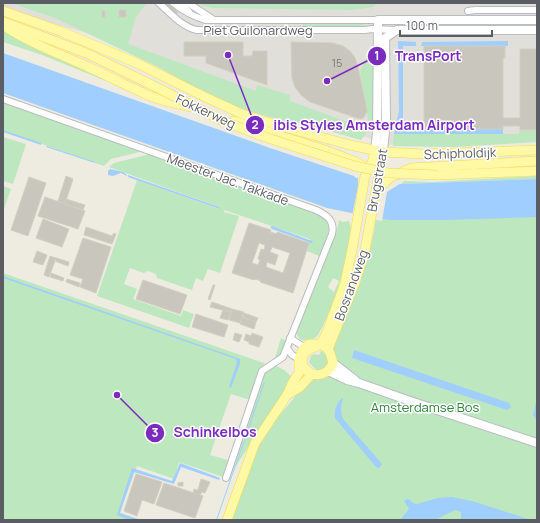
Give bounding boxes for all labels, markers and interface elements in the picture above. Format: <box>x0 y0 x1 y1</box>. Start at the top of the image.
scale bar <box>400 12 492 38</box>
text: 100 m <box>406 17 438 34</box>
street label: Piet Guilonardweg <box>203 21 313 39</box>
callout: TransPort <box>367 43 469 69</box>
text: TransPort <box>395 46 461 65</box>
text: 1 <box>374 47 380 64</box>
house number: 15 <box>332 55 342 70</box>
street label: Fokkerweg <box>173 89 239 133</box>
callout: ibis Styles Amsterdam Airport <box>245 112 483 138</box>
text: ibis Styles Amsterdam Airport <box>273 115 475 134</box>
text: 2 <box>251 116 259 133</box>
street label: Schipholdijk <box>423 143 497 163</box>
street label: Brugstraat <box>363 147 391 213</box>
street label: Meester Jac. Takkade <box>165 149 292 210</box>
street label: Bosrandweg <box>330 247 372 323</box>
park label: Amsterdamse Bos <box>371 398 479 416</box>
callout: Schinkelbos <box>145 420 264 446</box>
text: Schinkelbos <box>173 422 257 441</box>
text: 3 <box>152 424 159 441</box>

